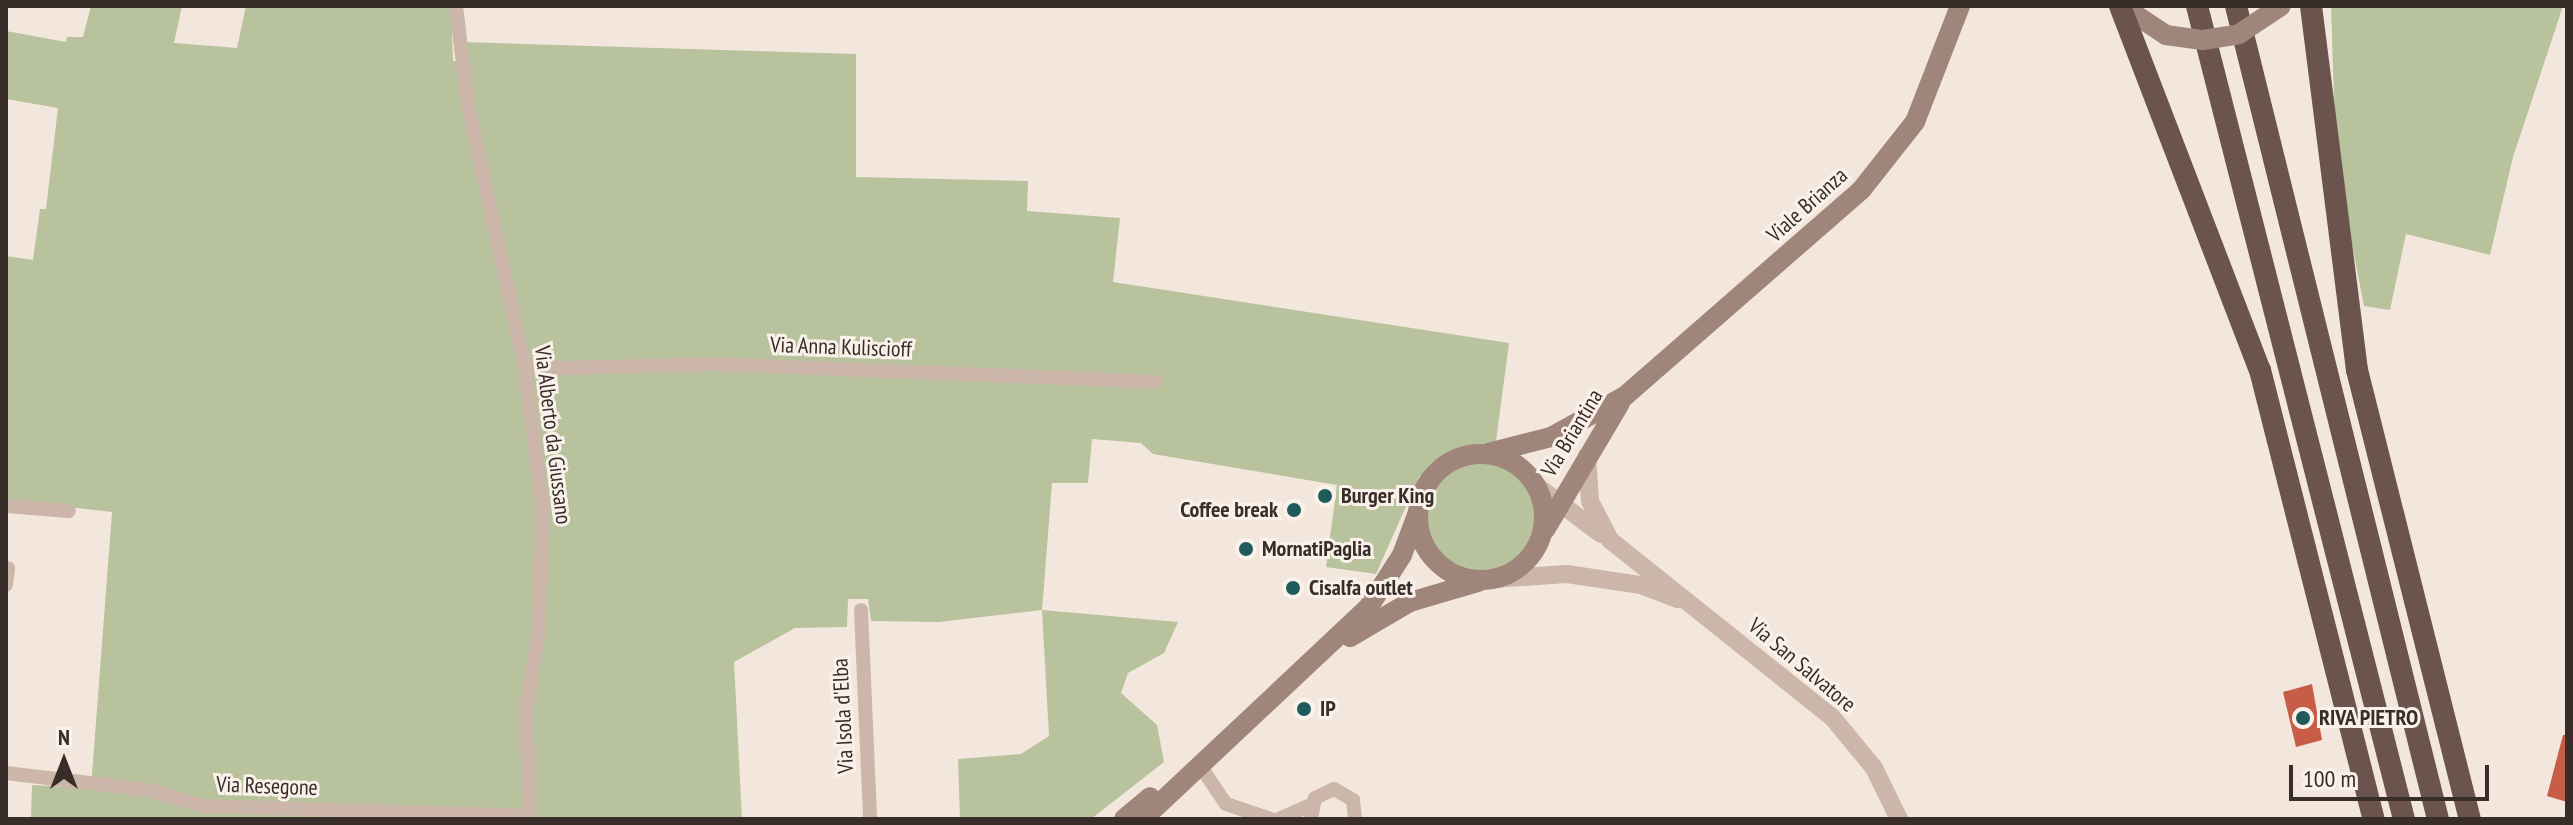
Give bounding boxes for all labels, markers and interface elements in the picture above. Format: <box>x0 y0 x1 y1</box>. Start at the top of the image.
street label: Viale Brianza <box>1761 162 1853 248</box>
street label: Via Anna Kuliscioff <box>770 331 912 363</box>
street label: Via Alberto da Giussano <box>529 344 577 526</box>
street label: Via Briantina <box>1536 384 1608 482</box>
place label: Burger King <box>1341 483 1434 509</box>
marker: Burger King <box>1316 487 1334 505</box>
place label: Coffee break <box>1180 497 1278 523</box>
marker: Coffee break <box>1285 501 1303 519</box>
place label: MornatiPaglia <box>1262 536 1371 562</box>
marker: MornatiPaglia <box>1237 540 1255 558</box>
place label: Cisalfa outlet <box>1309 575 1413 601</box>
marker: Cisalfa outlet <box>1284 579 1302 597</box>
street label: Via San Salvatore <box>1743 612 1861 718</box>
street label: Via Isola d'Elba <box>827 658 859 774</box>
place label: IP <box>1320 696 1336 722</box>
marker: IP <box>1295 700 1313 718</box>
place label: RIVA PIETRO <box>2319 705 2419 731</box>
marker: RIVA PIETRO <box>2294 709 2312 727</box>
north arrow <box>24 721 104 801</box>
text: N <box>58 723 70 751</box>
scale bar <box>2293 749 2493 799</box>
text: 100 m <box>2303 763 2356 794</box>
street label: Via Resegone <box>216 771 318 801</box>

